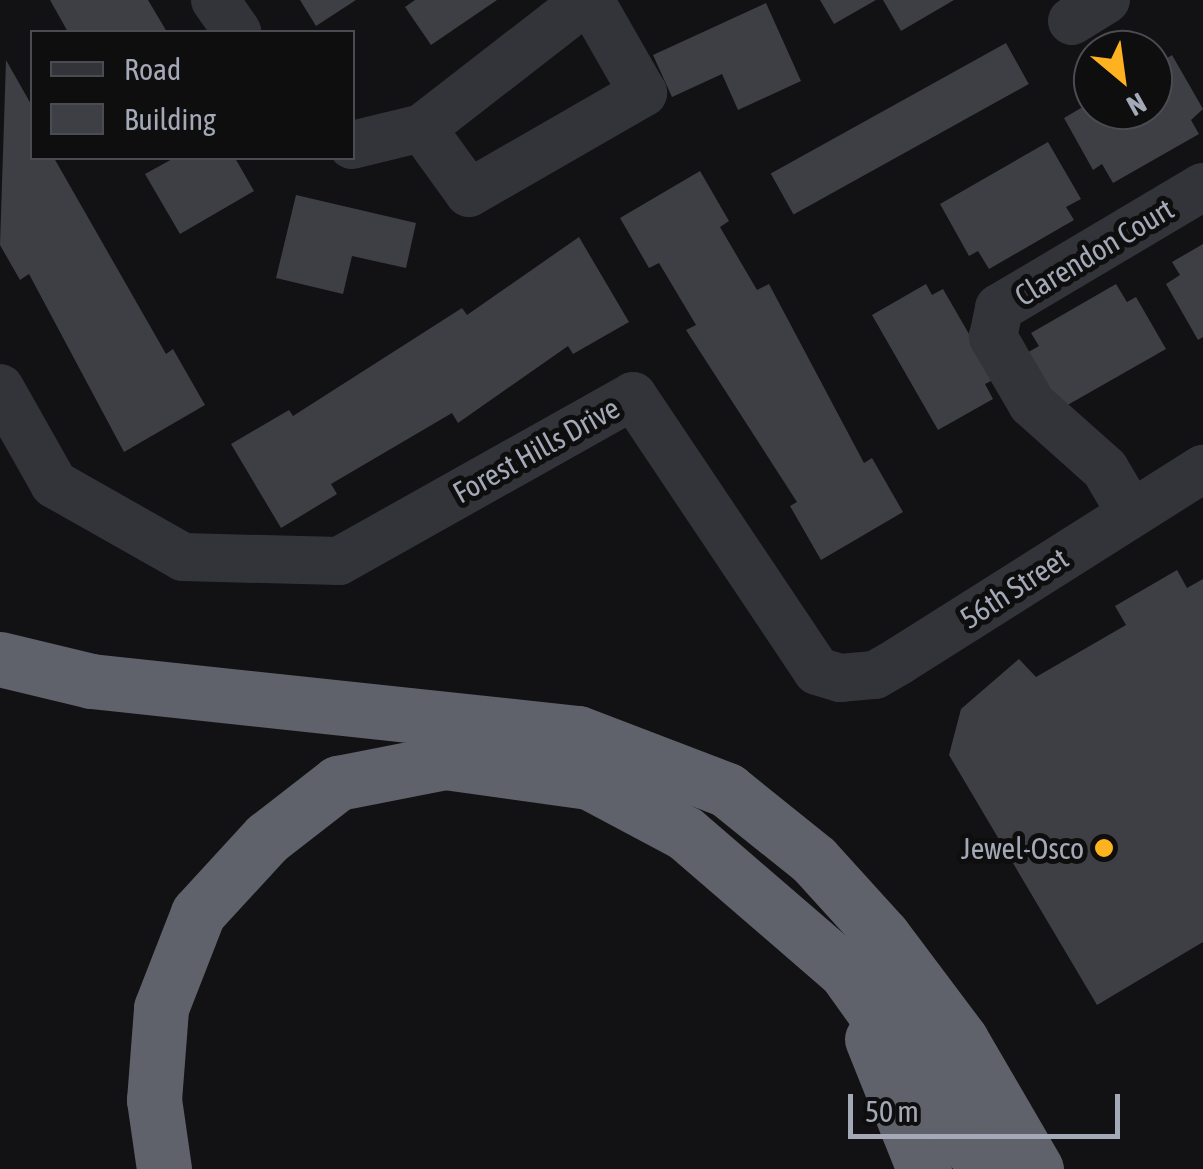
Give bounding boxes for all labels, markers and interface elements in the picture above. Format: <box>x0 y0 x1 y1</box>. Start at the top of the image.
legend <box>30 30 355 160</box>
north arrow <box>1073 30 1173 130</box>
text: Road <box>124 52 181 86</box>
text: N <box>1122 86 1152 122</box>
text: Building <box>124 102 216 136</box>
street label: Clarendon Court <box>1008 191 1180 313</box>
street label: Forest Hills Drive <box>447 390 625 510</box>
street label: 56th Street <box>953 540 1075 636</box>
place label: Jewel-Osco <box>961 830 1084 866</box>
marker: Jewel-Osco <box>1093 837 1115 859</box>
scale bar <box>853 1074 1126 1136</box>
text: 50 m <box>865 1094 919 1128</box>

